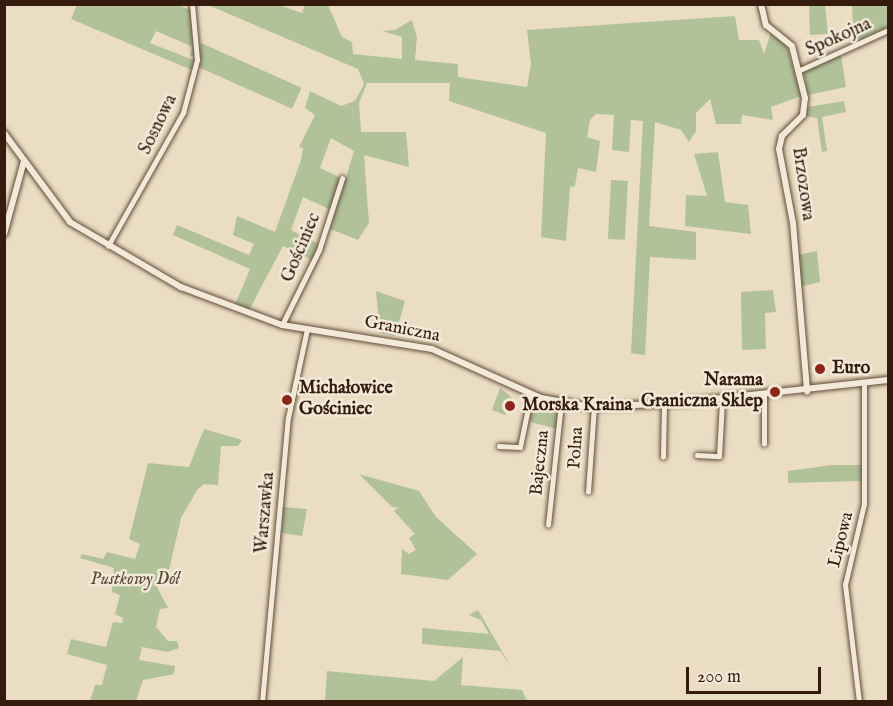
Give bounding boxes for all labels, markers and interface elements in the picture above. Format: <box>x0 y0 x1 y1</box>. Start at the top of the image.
street label: Spokojna <box>803 14 875 62</box>
street label: Sosnowa <box>135 92 183 158</box>
street label: Brzozowa <box>786 146 818 222</box>
street label: Gościniec <box>278 210 326 286</box>
street label: Graniczna <box>362 312 442 348</box>
place label: Euro <box>832 358 870 380</box>
marker: Euro <box>813 362 827 376</box>
place label: Narama Graniczna Sklep <box>641 371 763 413</box>
place label: Michałowice Gościniec <box>299 379 393 422</box>
marker: Narama Graniczna Sklep <box>768 385 782 399</box>
marker: Michałowice Gościniec <box>280 393 294 407</box>
place label: Morska Kraina <box>522 395 632 417</box>
marker: Morska Kraina <box>503 399 517 413</box>
street label: Polna <box>565 426 589 470</box>
street label: Bajeczna <box>527 429 555 497</box>
street label: Warszawka <box>252 471 280 555</box>
street label: Lipowa <box>825 510 859 570</box>
park label: Pustkowy Dół <box>90 569 180 591</box>
scale bar <box>689 655 824 693</box>
text: 200 m <box>697 666 741 689</box>

